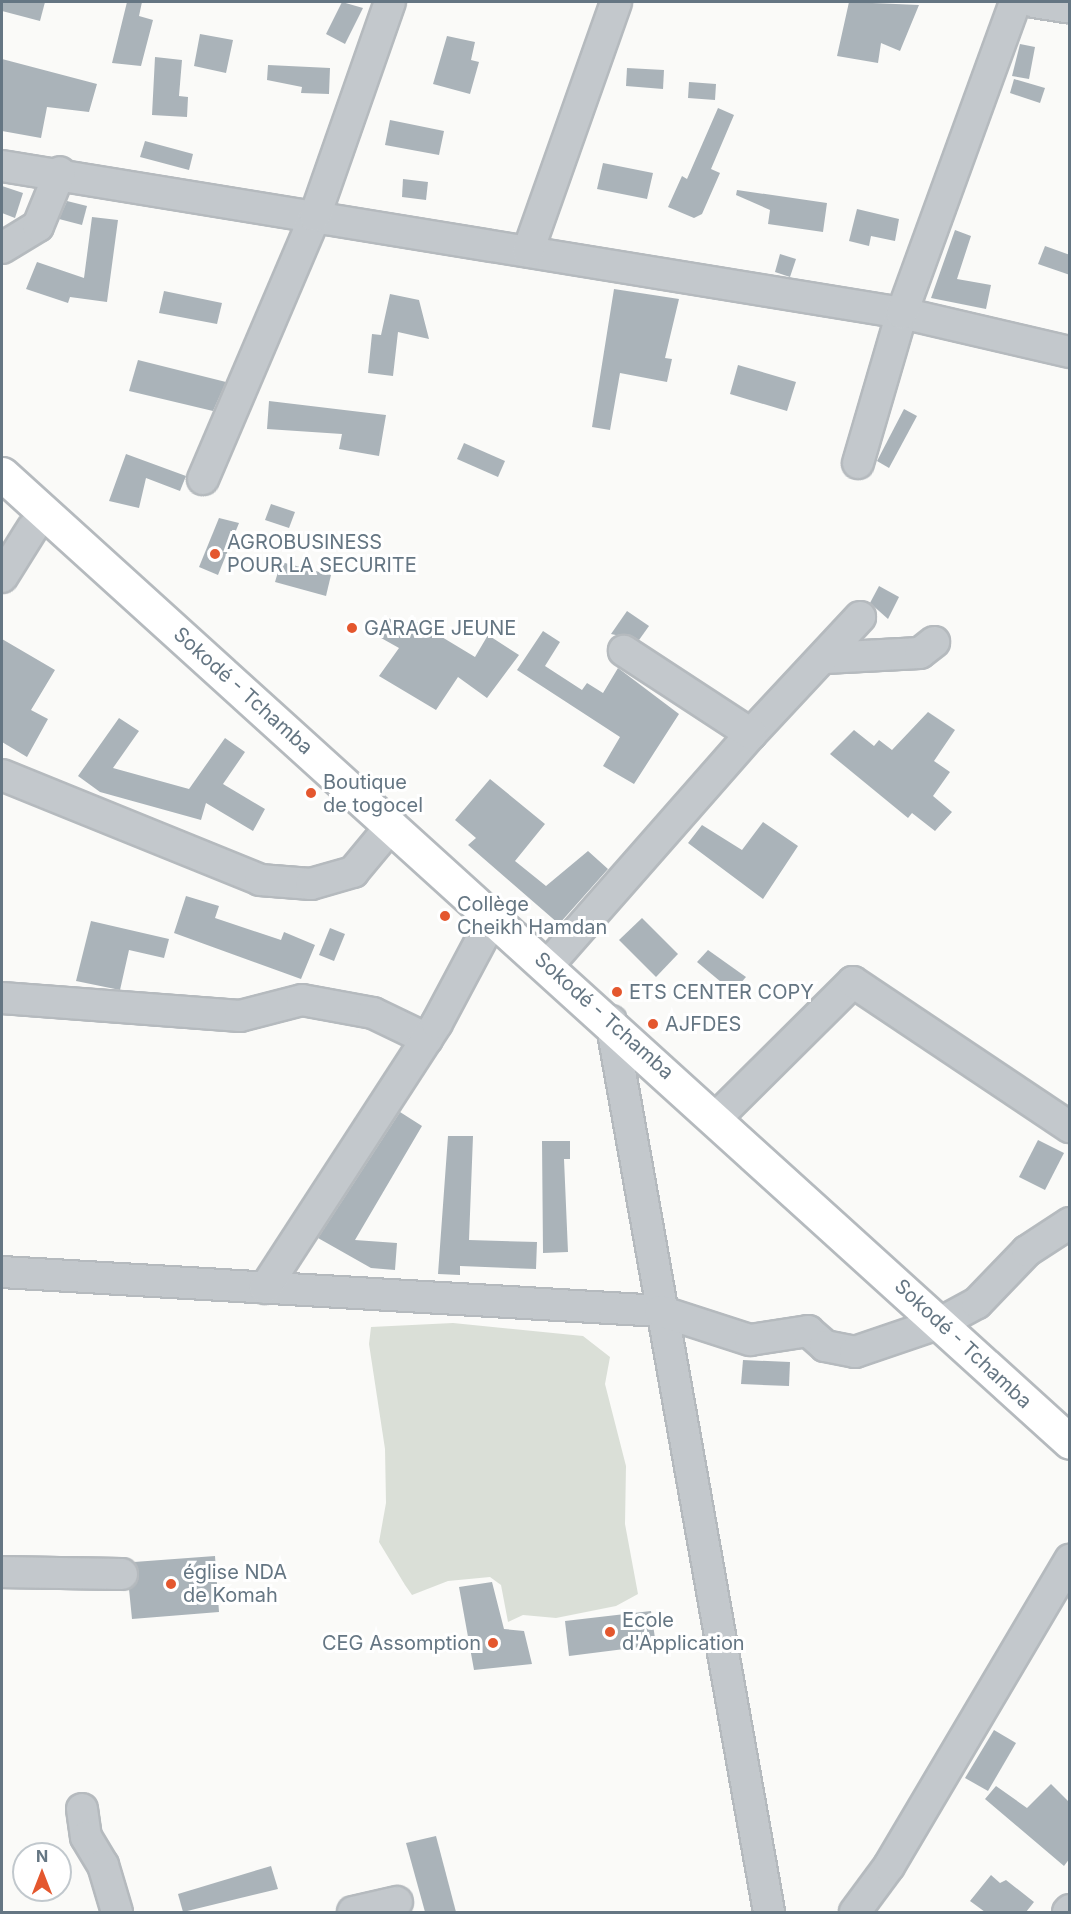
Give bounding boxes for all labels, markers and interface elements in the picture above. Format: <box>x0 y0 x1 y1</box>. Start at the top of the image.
place label: AGROBUSINESS POUR LA SECURITE <box>227 530 417 577</box>
marker: AGROBUSINESS POUR LA SECURITE <box>208 547 222 561</box>
place label: GARAGE JEUNE <box>364 616 516 640</box>
marker: GARAGE JEUNE <box>345 621 359 635</box>
street label: Sokodé - Tchamba <box>169 622 317 760</box>
place label: Boutique de togocel <box>323 770 423 817</box>
marker: Boutique de togocel <box>304 786 318 800</box>
place label: Collège Cheikh Hamdan <box>457 892 607 939</box>
marker: Collège Cheikh Hamdan <box>438 909 452 923</box>
street label: Sokodé - Tchamba <box>530 947 678 1085</box>
place label: ETS CENTER COPY <box>629 980 814 1004</box>
marker: ETS CENTER COPY <box>610 985 624 999</box>
place label: AJFDES <box>665 1012 741 1036</box>
marker: AJFDES <box>646 1017 660 1031</box>
street label: Sokodé - Tchamba <box>889 1274 1037 1414</box>
place label: église NDA de Komah <box>183 1560 287 1607</box>
marker: église NDA de Komah <box>164 1577 178 1591</box>
place label: Ecole d'Application <box>622 1608 745 1655</box>
marker: Ecole d'Application <box>603 1625 617 1639</box>
place label: CEG Assomption <box>322 1631 481 1655</box>
marker: CEG Assomption <box>486 1636 500 1650</box>
north arrow <box>12 1842 72 1902</box>
text: N <box>36 1846 48 1866</box>

